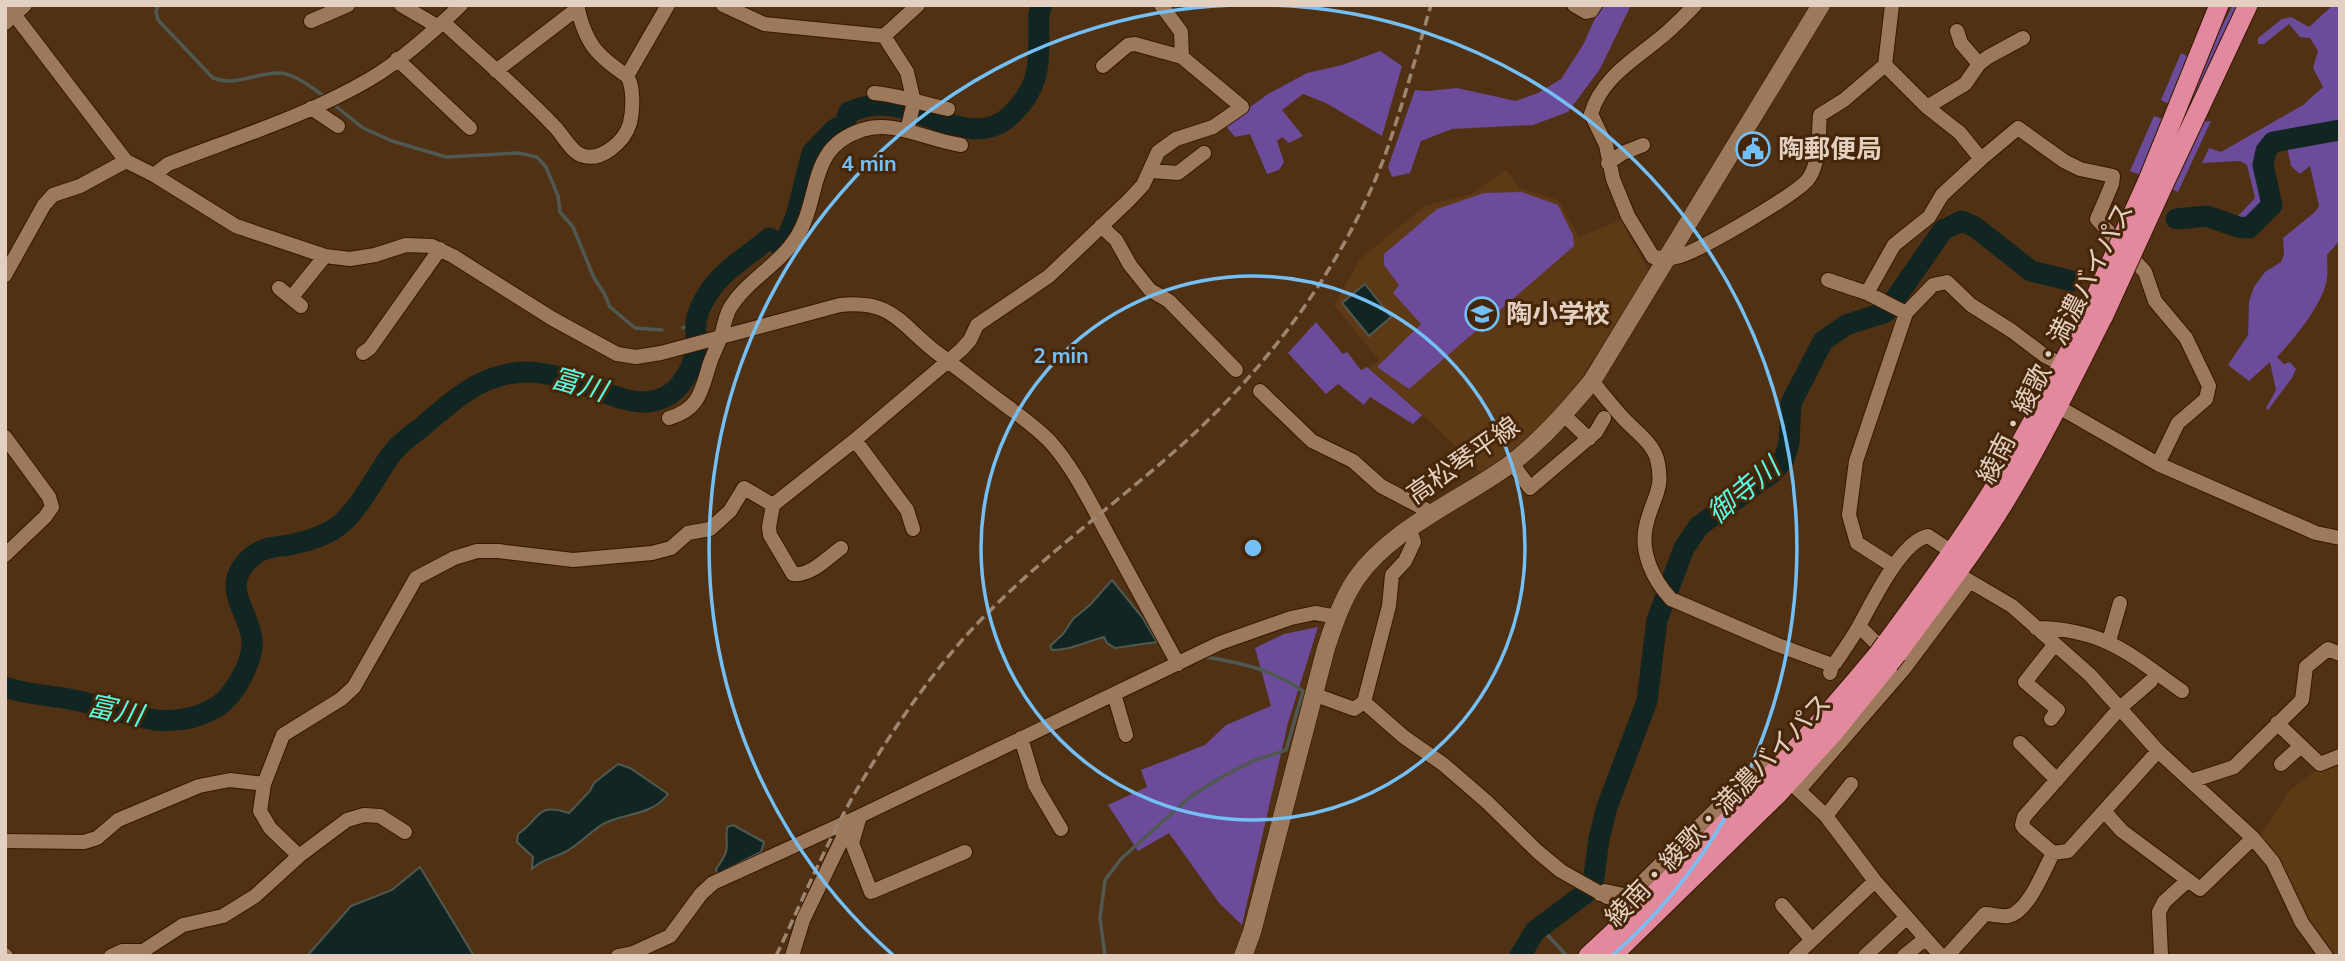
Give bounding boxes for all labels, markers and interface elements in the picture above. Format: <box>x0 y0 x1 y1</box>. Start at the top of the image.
public building icon: 陶郵便局 <box>1734 130 1772 168</box>
place label: 陶郵便局 <box>1778 132 1882 165</box>
text: 4 min <box>841 150 897 176</box>
street label: 綾南・綾歌・満濃バイパス <box>1969 197 2140 489</box>
school or university icon: 陶小学校 <box>1463 295 1501 333</box>
place label: 陶小学校 <box>1506 297 1610 330</box>
text: 2 min <box>1033 342 1089 368</box>
water label: 富川 <box>547 359 614 409</box>
street label: 高松琴平線 <box>1400 409 1525 510</box>
water label: 御寺川 <box>1699 447 1788 530</box>
centre of rings <box>1241 536 1265 560</box>
street label: 綾南・綾歌・満濃バイパス <box>1598 686 1838 933</box>
water label: 富川 <box>84 687 149 733</box>

